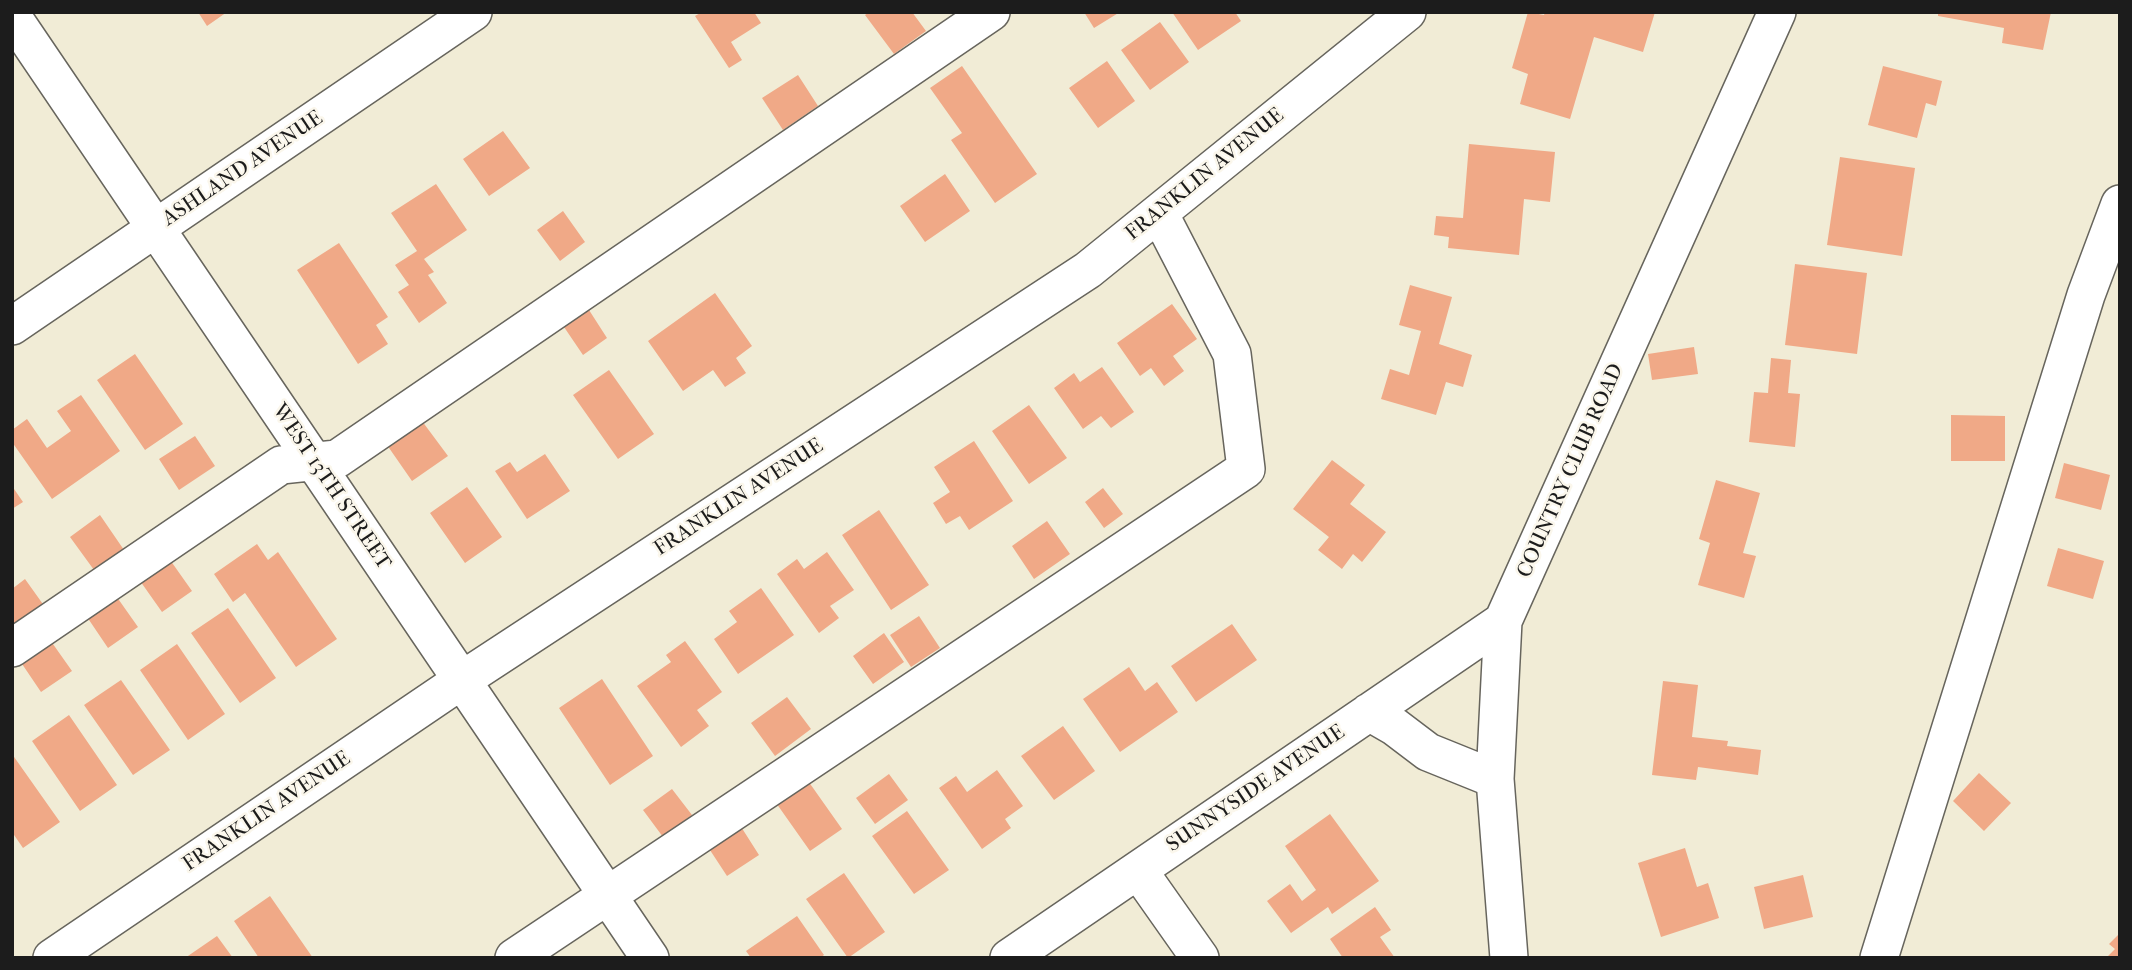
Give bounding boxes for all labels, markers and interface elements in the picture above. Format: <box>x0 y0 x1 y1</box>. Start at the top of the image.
street label: FRANKLIN AVENUE <box>1121 103 1289 247</box>
street label: ASHLAND AVENUE <box>158 106 328 232</box>
street label: COUNTRY CLUB ROAD <box>1512 360 1630 582</box>
street label: WEST 13TH STREET <box>266 399 396 575</box>
street label: FRANKLIN AVENUE <box>650 434 828 562</box>
street label: SUNNYSIDE AVENUE <box>1162 720 1350 858</box>
street label: FRANKLIN AVENUE <box>179 747 355 877</box>

